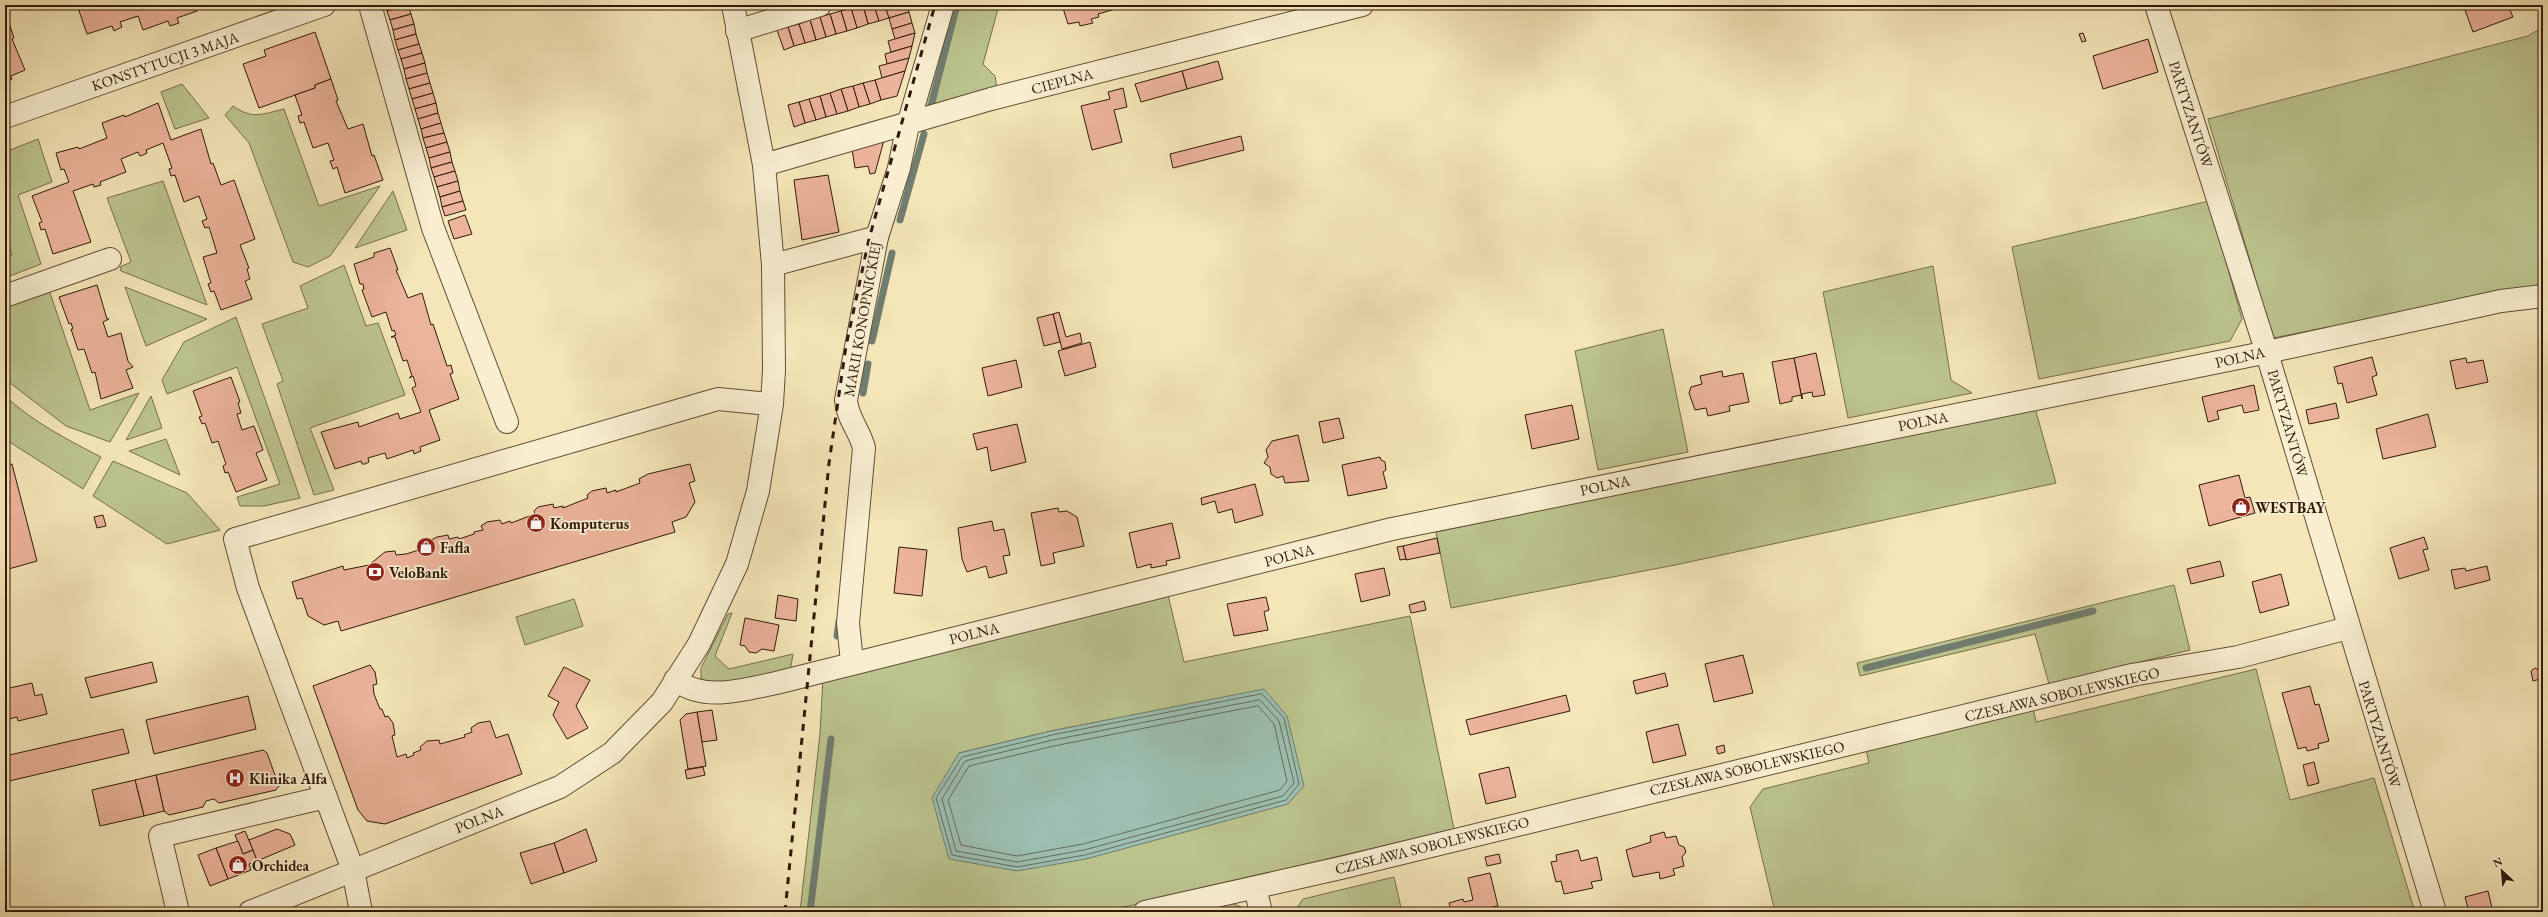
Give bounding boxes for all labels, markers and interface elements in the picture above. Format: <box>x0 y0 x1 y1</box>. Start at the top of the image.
street label: KONSTYTUCJI 3 MAJA <box>89 27 242 95</box>
street label: PARTYZANTÓW <box>2165 58 2217 170</box>
street label: CIEPLNA <box>1029 63 1096 98</box>
street label: MARII KONOPNICKIEJ <box>839 240 885 398</box>
street label: POLNA <box>2213 342 2267 372</box>
street label: PARTYZANTÓW <box>2264 367 2312 479</box>
street label: POLNA <box>1896 407 1950 435</box>
street label: POLNA <box>1578 470 1632 500</box>
shop icon: WESTBAY <box>2230 496 2252 518</box>
place label: WESTBAY <box>2255 498 2327 517</box>
shop icon: Komputerus <box>525 512 547 534</box>
place label: Komputerus <box>550 514 629 533</box>
shop icon: Fafla <box>415 536 437 558</box>
place label: Fafla <box>440 538 470 557</box>
street label: POLNA <box>1262 539 1317 571</box>
bank icon: VeloBank <box>364 561 386 583</box>
place label: VeloBank <box>389 563 449 582</box>
street label: POLNA <box>947 617 1002 648</box>
street label: CZESŁAWA SOBOLEWSKIEGO <box>1963 662 2161 726</box>
street label: PARTYZANTÓW <box>2355 678 2405 790</box>
street label: CZESŁAWA SOBOLEWSKIEGO <box>1648 736 1846 800</box>
hospital icon: Klinika Alfa <box>224 767 246 789</box>
place label: Klinika Alfa <box>249 769 328 788</box>
street label: POLNA <box>452 800 507 837</box>
street label: CZESŁAWA SOBOLEWSKIEGO <box>1333 812 1531 878</box>
north arrow <box>2482 851 2522 891</box>
shop icon: Orchidea <box>227 854 249 876</box>
text: N <box>2491 854 2505 870</box>
place label: Orchidea <box>252 856 310 875</box>

